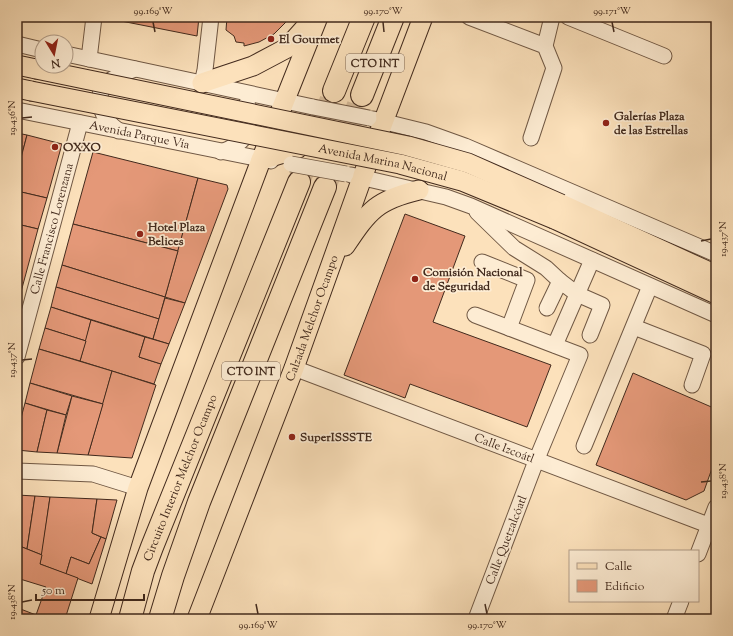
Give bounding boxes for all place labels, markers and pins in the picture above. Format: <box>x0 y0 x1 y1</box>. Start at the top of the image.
place label: El Gourmet <box>278 31 340 49</box>
marker: El Gourmet <box>266 34 276 44</box>
place label: Galerías Plaza de las Estrellas <box>614 108 688 140</box>
marker: Galerías Plaza de las Estrellas <box>601 118 611 128</box>
place label: OXXO <box>63 139 101 157</box>
marker: OXXO <box>50 142 60 152</box>
place label: Hotel Plaza Belices <box>147 219 206 251</box>
marker: Hotel Plaza Belices <box>135 229 145 239</box>
place label: Comisión Nacional de Seguridad <box>423 264 523 296</box>
marker: Comisión Nacional de Seguridad <box>410 274 420 284</box>
place label: SuperISSSTE <box>300 429 373 447</box>
marker: SuperISSSTE <box>287 432 297 442</box>

